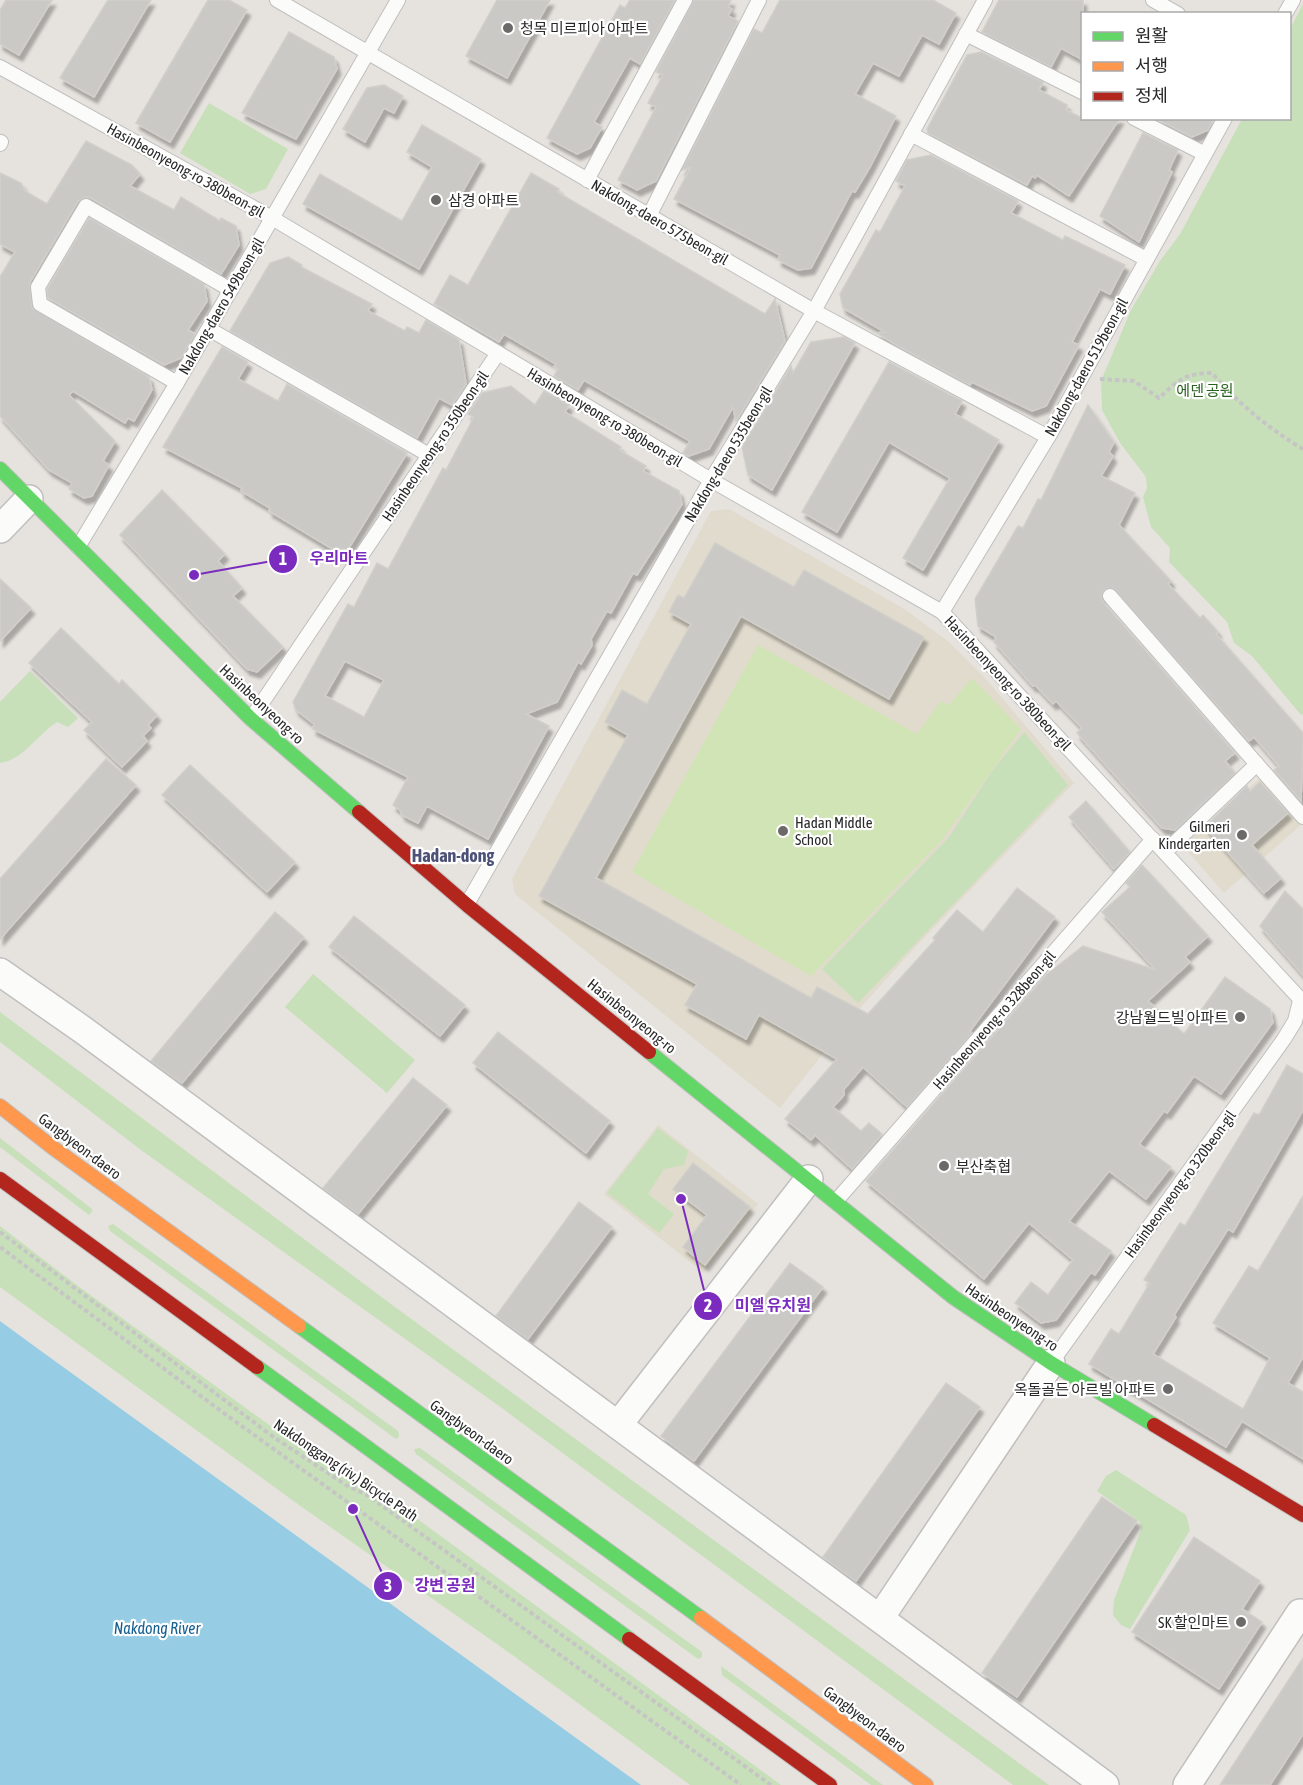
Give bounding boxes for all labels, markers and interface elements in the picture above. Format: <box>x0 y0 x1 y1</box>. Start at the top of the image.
legend <box>1081 12 1291 120</box>
place label: 청목 미르피아 아파트 <box>520 20 649 37</box>
marker: 청목 미르피아 아파트 <box>501 21 515 35</box>
text: 원활 <box>1135 25 1168 46</box>
text: 서행 <box>1135 55 1168 76</box>
text: 정체 <box>1135 85 1168 106</box>
street label: Hasinbeonyeong-ro 380beon-gil <box>104 120 268 221</box>
street label: Nakdong-daero 575beon-gil <box>589 176 731 268</box>
place label: 삼경 아파트 <box>448 192 519 209</box>
marker: 삼경 아파트 <box>429 193 443 207</box>
street label: Nakdong-daero 549beon-gil <box>175 235 267 377</box>
street label: Nakdong-daero 519beon-gil <box>1041 295 1131 439</box>
street label: Hasinbeonyeong-ro 380beon-gil <box>524 364 686 470</box>
street label: Hasinbeonyeong-ro 350beon-gil <box>378 368 492 524</box>
park label: 에덴 공원 <box>1176 382 1234 399</box>
street label: Nakdong-daero 535beon-gil <box>681 383 775 525</box>
callout: 우리마트 <box>268 542 381 576</box>
text: 1 <box>279 548 287 569</box>
text: 우리마트 <box>310 549 369 567</box>
street label: Hasinbeonyeong-ro 380beon-gil <box>941 612 1075 754</box>
street label: Hasinbeonyeong-ro <box>216 661 308 747</box>
place label: Hadan Middle School <box>795 814 873 848</box>
place label: Gilmeri Kindergarten <box>1158 818 1230 852</box>
marker: Hadan Middle School <box>776 824 790 838</box>
marker: Gilmeri Kindergarten <box>1235 828 1249 842</box>
district label: Hadan-dong <box>412 845 494 866</box>
street label: Hasinbeonyeong-ro 328beon-gil <box>929 947 1059 1093</box>
street label: Hasinbeonyeong-ro <box>584 975 680 1057</box>
place label: 강남월드빌 아파트 <box>1116 1009 1228 1026</box>
marker: 강남월드빌 아파트 <box>1233 1010 1247 1024</box>
street label: Hasinbeonyeong-ro 320beon-gil <box>1121 1107 1239 1261</box>
street label: Gangbyeon-daero <box>35 1109 125 1183</box>
place label: 부산축협 <box>956 1158 1011 1175</box>
marker: 부산축협 <box>937 1159 951 1173</box>
street label: Hasinbeonyeong-ro <box>962 1280 1062 1354</box>
callout: 미엘 유치원 <box>693 1289 823 1323</box>
text: 2 <box>704 1295 712 1316</box>
text: 미엘 유치원 <box>735 1296 811 1314</box>
place label: 옥돌골든 아르빌 아파트 <box>1014 1381 1156 1398</box>
marker: 옥돌골든 아르빌 아파트 <box>1161 1382 1175 1396</box>
street label: Gangbyeon-daero <box>427 1396 517 1468</box>
street label: Nakdonggang (riv.) Bicycle Path <box>271 1415 421 1525</box>
callout: 강변 공원 <box>373 1569 488 1603</box>
text: 3 <box>384 1575 392 1596</box>
text: 강변 공원 <box>414 1576 476 1594</box>
place label: SK 할인마트 <box>1158 1614 1229 1631</box>
marker: SK 할인마트 <box>1234 1615 1248 1629</box>
water label: Nakdong River <box>114 1619 201 1638</box>
street label: Gangbyeon-daero <box>820 1682 910 1756</box>

